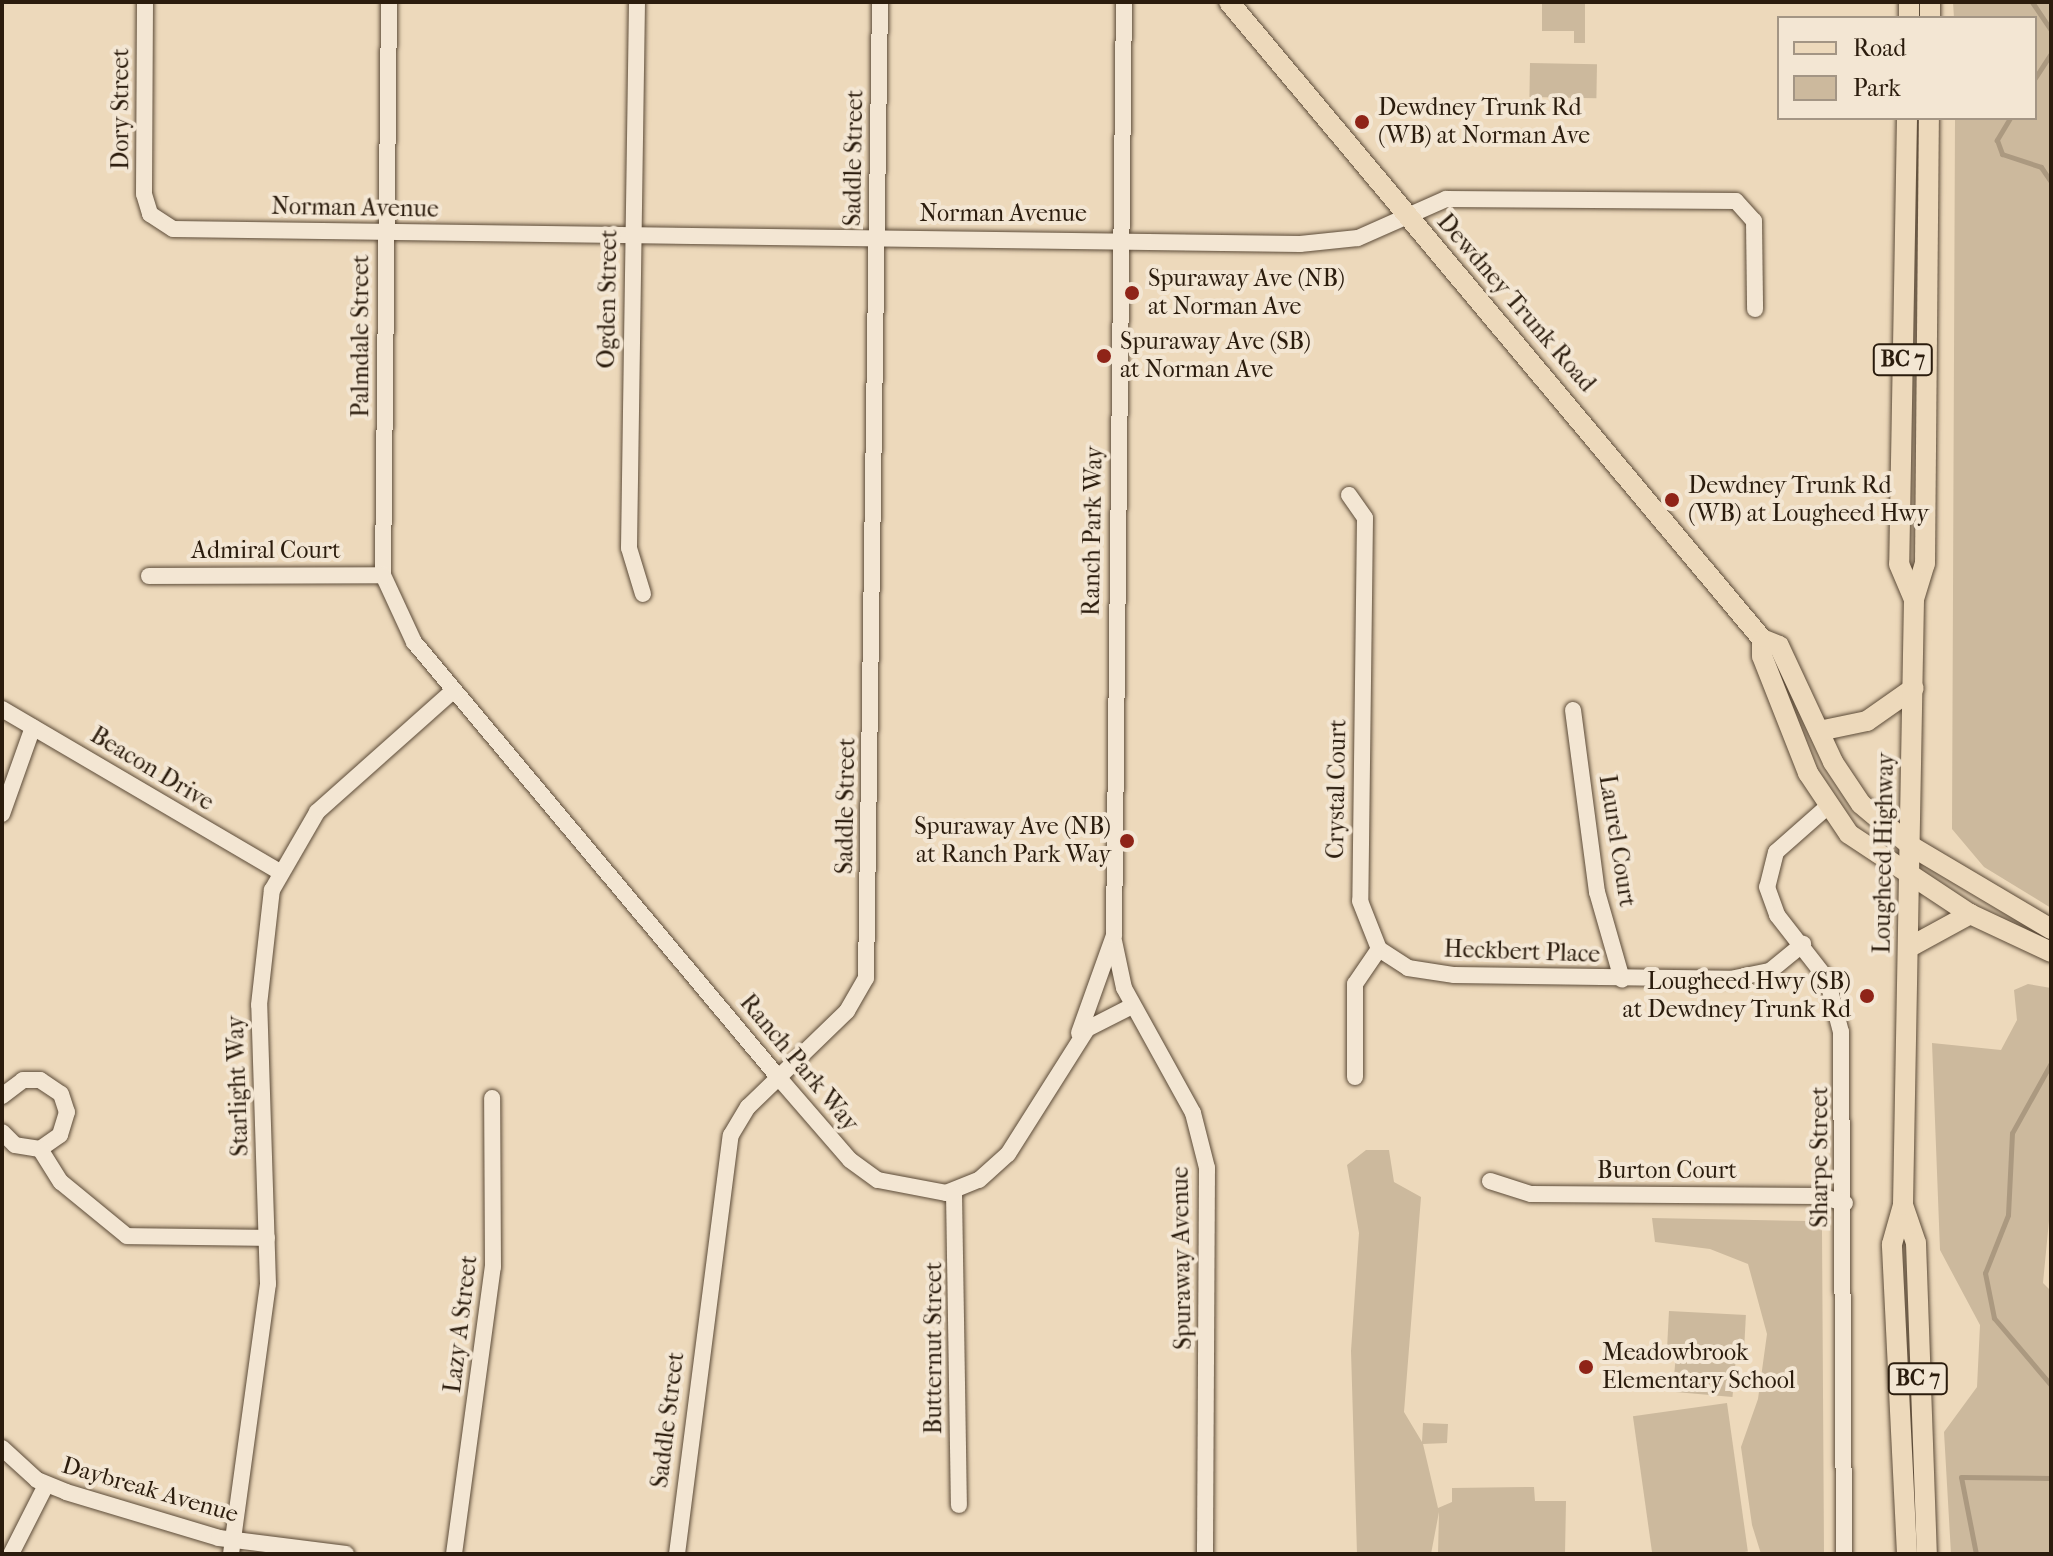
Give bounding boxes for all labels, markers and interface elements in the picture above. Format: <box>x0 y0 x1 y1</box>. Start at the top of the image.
legend <box>1777 16 2037 120</box>
text: Road <box>1853 34 1906 62</box>
street label: Dory Street <box>107 48 135 170</box>
text: Park <box>1853 74 1901 102</box>
street label: Saddle Street <box>838 90 870 226</box>
place label: Dewdney Trunk Rd (WB) at Norman Ave <box>1378 94 1590 150</box>
marker: Dewdney Trunk Rd (WB) at Norman Ave <box>1353 113 1371 131</box>
street label: Norman Avenue <box>271 192 439 224</box>
street label: Norman Avenue <box>919 200 1087 228</box>
street label: Dewdney Trunk Road <box>1431 208 1601 398</box>
street label: Ogden Street <box>592 229 624 369</box>
street label: Palmdale Street <box>347 255 375 417</box>
place label: Spuraway Ave (NB) at Norman Ave <box>1148 265 1345 321</box>
marker: Spuraway Ave (NB) at Norman Ave <box>1123 284 1141 302</box>
place label: Spuraway Ave (SB) at Norman Ave <box>1120 328 1311 384</box>
road number: BC 7 <box>1871 342 1935 378</box>
marker: Spuraway Ave (SB) at Norman Ave <box>1095 347 1113 365</box>
street label: Ranch Park Way <box>1077 446 1109 616</box>
place label: Dewdney Trunk Rd (WB) at Lougheed Hwy <box>1688 472 1929 528</box>
marker: Dewdney Trunk Rd (WB) at Lougheed Hwy <box>1663 491 1681 509</box>
street label: Admiral Court <box>191 537 341 565</box>
street label: Crystal Court <box>1321 719 1353 859</box>
street label: Beacon Drive <box>85 721 219 817</box>
street label: Saddle Street <box>830 738 862 874</box>
street label: Lougheed Highway <box>1868 752 1900 954</box>
street label: Laurel Court <box>1592 773 1642 909</box>
place label: Spuraway Ave (NB) at Ranch Park Way <box>914 813 1111 869</box>
marker: Spuraway Ave (NB) at Ranch Park Way <box>1118 832 1136 850</box>
street label: Heckbert Place <box>1443 935 1601 969</box>
place label: Lougheed Hwy (SB) at Dewdney Trunk Rd <box>1623 968 1851 1024</box>
marker: Lougheed Hwy (SB) at Dewdney Trunk Rd <box>1858 987 1876 1005</box>
street label: Ranch Park Way <box>733 989 865 1137</box>
street label: Starlight Way <box>221 1015 255 1157</box>
street label: Sharpe Street <box>1806 1086 1834 1228</box>
street label: Burton Court <box>1597 1157 1737 1185</box>
street label: Spuraway Avenue <box>1166 1166 1198 1350</box>
street label: Lazy A Street <box>438 1254 484 1394</box>
street label: Butternut Street <box>920 1262 948 1434</box>
place label: Meadowbrook Elementary School <box>1602 1339 1795 1395</box>
street label: Saddle Street <box>645 1351 691 1489</box>
marker: Meadowbrook Elementary School <box>1577 1358 1595 1376</box>
road number: BC 7 <box>1886 1361 1950 1397</box>
street label: Daybreak Avenue <box>58 1451 242 1529</box>

